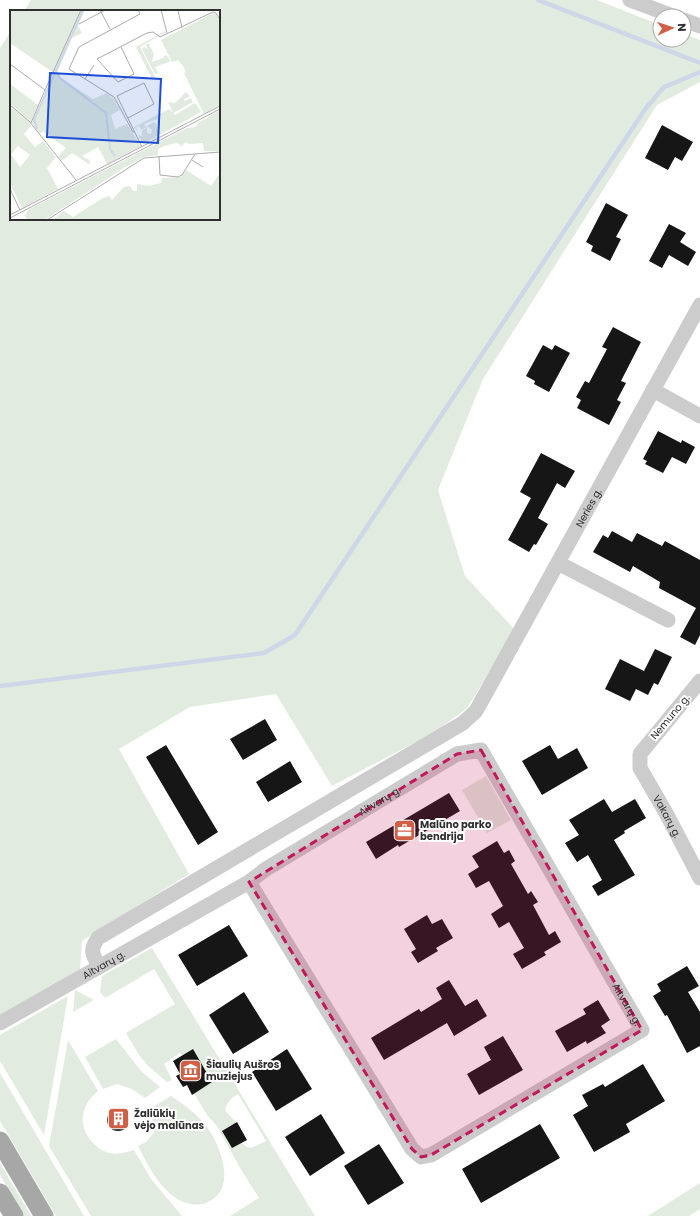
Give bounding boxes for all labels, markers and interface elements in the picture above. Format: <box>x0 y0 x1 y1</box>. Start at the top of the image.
north arrow <box>652 8 692 48</box>
inset map <box>10 10 220 220</box>
text: N <box>674 23 690 32</box>
street label: Neries g. <box>571 486 605 530</box>
street label: Nemuno g. <box>647 691 693 743</box>
street label: Aitvarų g. <box>355 782 403 819</box>
street label: Vakarų g. <box>649 792 685 840</box>
office icon: Malūno parko bendrija <box>391 817 417 843</box>
place label: Malūno parko bendrija <box>420 817 492 844</box>
street label: Aitvarų g. <box>79 946 128 982</box>
street label: Aitvarų g. <box>609 980 645 1028</box>
museum icon: Šiaulių Aušros muziejus <box>178 1057 204 1083</box>
place label: Šiaulių Aušros muziejus <box>206 1057 280 1084</box>
building icon: Žaliūkių vėjo malūnas <box>105 1106 131 1132</box>
place label: Žaliūkių vėjo malūnas <box>134 1106 204 1133</box>

